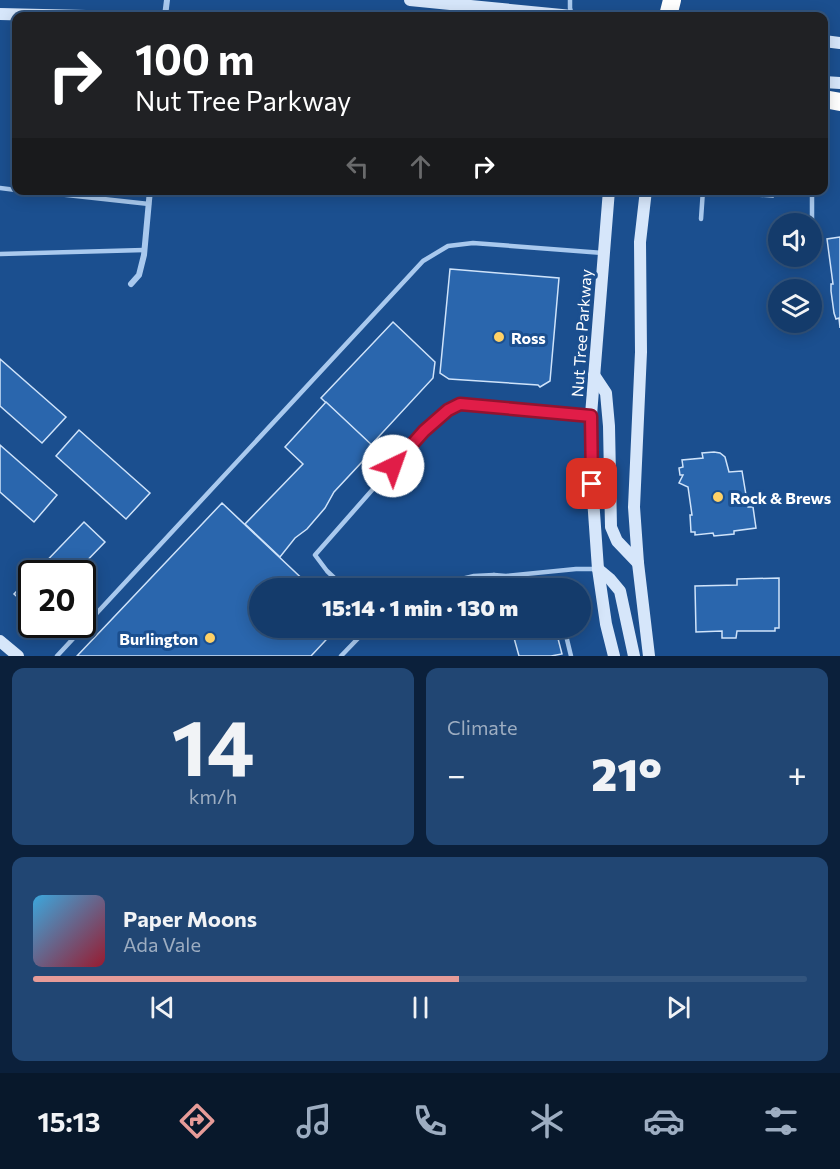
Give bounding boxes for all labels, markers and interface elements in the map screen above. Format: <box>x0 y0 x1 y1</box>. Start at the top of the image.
text: 100 m <box>135 32 255 84</box>
icon: right <box>36 36 114 114</box>
text: Nut Tree Parkway <box>135 84 351 117</box>
icon: left <box>341 150 374 183</box>
icon: ahead <box>404 150 437 183</box>
icon: right <box>467 150 500 183</box>
map controls <box>768 213 822 333</box>
button: sound <box>768 213 822 267</box>
street label: Nut Tree Parkway <box>567 268 595 398</box>
button: layers <box>768 279 822 333</box>
place label: Ross <box>511 328 546 347</box>
marker: Ross <box>492 330 506 344</box>
position arrow <box>361 434 425 498</box>
pin <box>566 458 617 509</box>
icon: arrive <box>575 467 608 500</box>
place label: Rock & Brews <box>730 488 831 507</box>
marker: Rock & Brews <box>711 490 725 504</box>
speed limit sign: 20 <box>18 560 96 638</box>
text: 15:14 · 1 min · 130 m <box>322 594 518 621</box>
place label: Burlington <box>119 629 198 648</box>
marker: Burlington <box>203 631 217 645</box>
text: 14 <box>171 697 255 792</box>
text: Climate <box>447 715 517 739</box>
text: 21° <box>591 745 662 800</box>
text: − <box>447 753 466 794</box>
text: + <box>788 753 807 794</box>
text: km/h <box>189 784 237 808</box>
text: Paper Moons <box>123 905 257 932</box>
text: Ada Vale <box>123 932 201 956</box>
icon: previous <box>146 991 179 1024</box>
icon: pause <box>404 991 437 1024</box>
icon: next <box>662 991 695 1024</box>
icon: directions <box>176 1100 218 1142</box>
icon: music <box>293 1100 335 1142</box>
icon: phone <box>409 1100 451 1142</box>
icon: climate <box>526 1100 568 1142</box>
icon: car <box>643 1100 685 1142</box>
icon: filters <box>760 1100 802 1142</box>
text: 15:13 <box>37 1105 101 1138</box>

